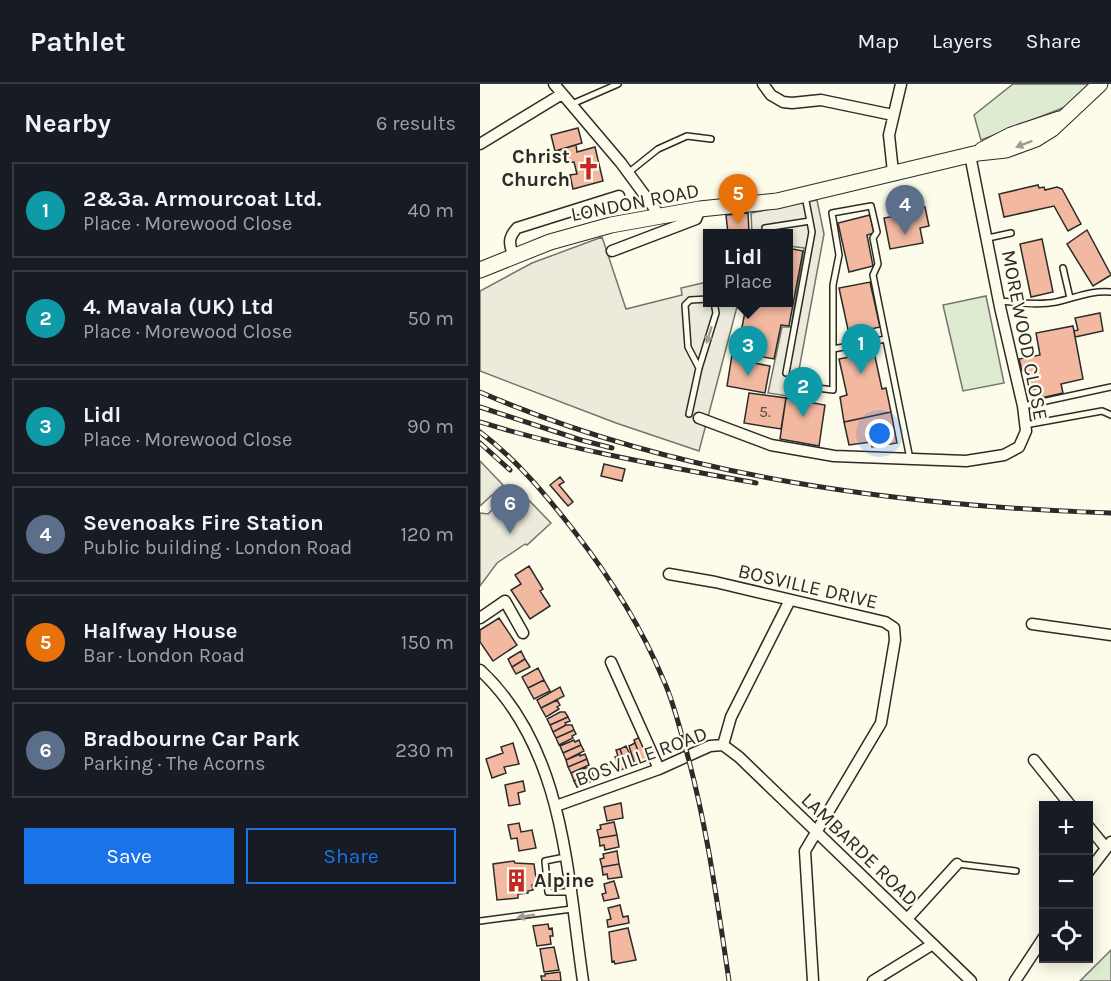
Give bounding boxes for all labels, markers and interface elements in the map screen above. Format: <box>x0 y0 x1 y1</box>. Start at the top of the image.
text: Pathlet <box>30 25 126 58</box>
text: Map <box>857 29 899 53</box>
text: Layers <box>932 29 993 53</box>
text: Share <box>1026 29 1081 53</box>
text: Nearby <box>24 108 111 139</box>
text: 6 results <box>376 112 456 135</box>
one-way arrow <box>1014 139 1032 149</box>
place label: Christ Church <box>501 145 570 191</box>
church icon: Christ Church <box>575 155 601 181</box>
pin: 5 <box>718 174 758 224</box>
street label: LONDON ROAD <box>569 179 701 226</box>
text: 2&3a. Armourcoat Ltd. <box>83 186 322 212</box>
pin: 4 <box>886 186 924 235</box>
text: 1 <box>42 199 49 222</box>
text: 40 m <box>408 199 454 222</box>
text: Place · Morewood Close <box>83 212 292 235</box>
popup <box>703 229 793 307</box>
text: Lidl <box>724 244 762 270</box>
street label: MOREWOOD CLOSE <box>997 248 1052 422</box>
text: Place <box>724 270 772 293</box>
text: 4. Mavala (UK) Ltd <box>83 294 274 320</box>
text: 2 <box>39 307 52 330</box>
text: 50 m <box>407 307 454 330</box>
text: Place · Morewood Close <box>83 320 292 343</box>
pin: 1 <box>842 324 880 374</box>
one-way arrow <box>704 326 713 344</box>
pin: 3 <box>728 326 768 376</box>
pin: 2 <box>784 368 822 417</box>
text: Lidl <box>83 402 121 428</box>
house number: 5. <box>759 402 771 421</box>
text: 3 <box>39 415 52 438</box>
text: 90 m <box>407 415 454 438</box>
your location <box>865 419 894 448</box>
text: Place · Morewood Close <box>83 428 292 451</box>
pin: 6 <box>490 484 530 534</box>
text: Sevenoaks Fire Station <box>83 510 324 536</box>
text: 4 <box>40 523 51 546</box>
text: 120 m <box>400 523 454 546</box>
text: Public building · London Road <box>83 536 352 559</box>
street label: BOSVILLE DRIVE <box>736 559 880 614</box>
text: Halfway House <box>83 618 237 644</box>
text: 5 <box>40 631 51 654</box>
text: 150 m <box>401 631 454 654</box>
text: Bar · London Road <box>83 644 245 667</box>
street label: BOSVILLE ROAD <box>572 722 710 791</box>
text: Bradbourne Car Park <box>83 726 300 752</box>
text: 6 <box>39 739 52 762</box>
text: 230 m <box>395 739 454 762</box>
text: Parking · The Acorns <box>83 752 266 775</box>
street label: LAMBARDE ROAD <box>797 788 923 911</box>
map controls <box>1039 801 1093 963</box>
button: + <box>1039 801 1093 855</box>
button: Save <box>24 828 234 884</box>
button: Share <box>246 828 456 884</box>
button: − <box>1039 855 1093 909</box>
building icon: Alpine <box>503 867 529 893</box>
place label: Alpine <box>534 869 594 892</box>
button: locate <box>1039 909 1093 963</box>
one-way arrow <box>517 912 536 921</box>

